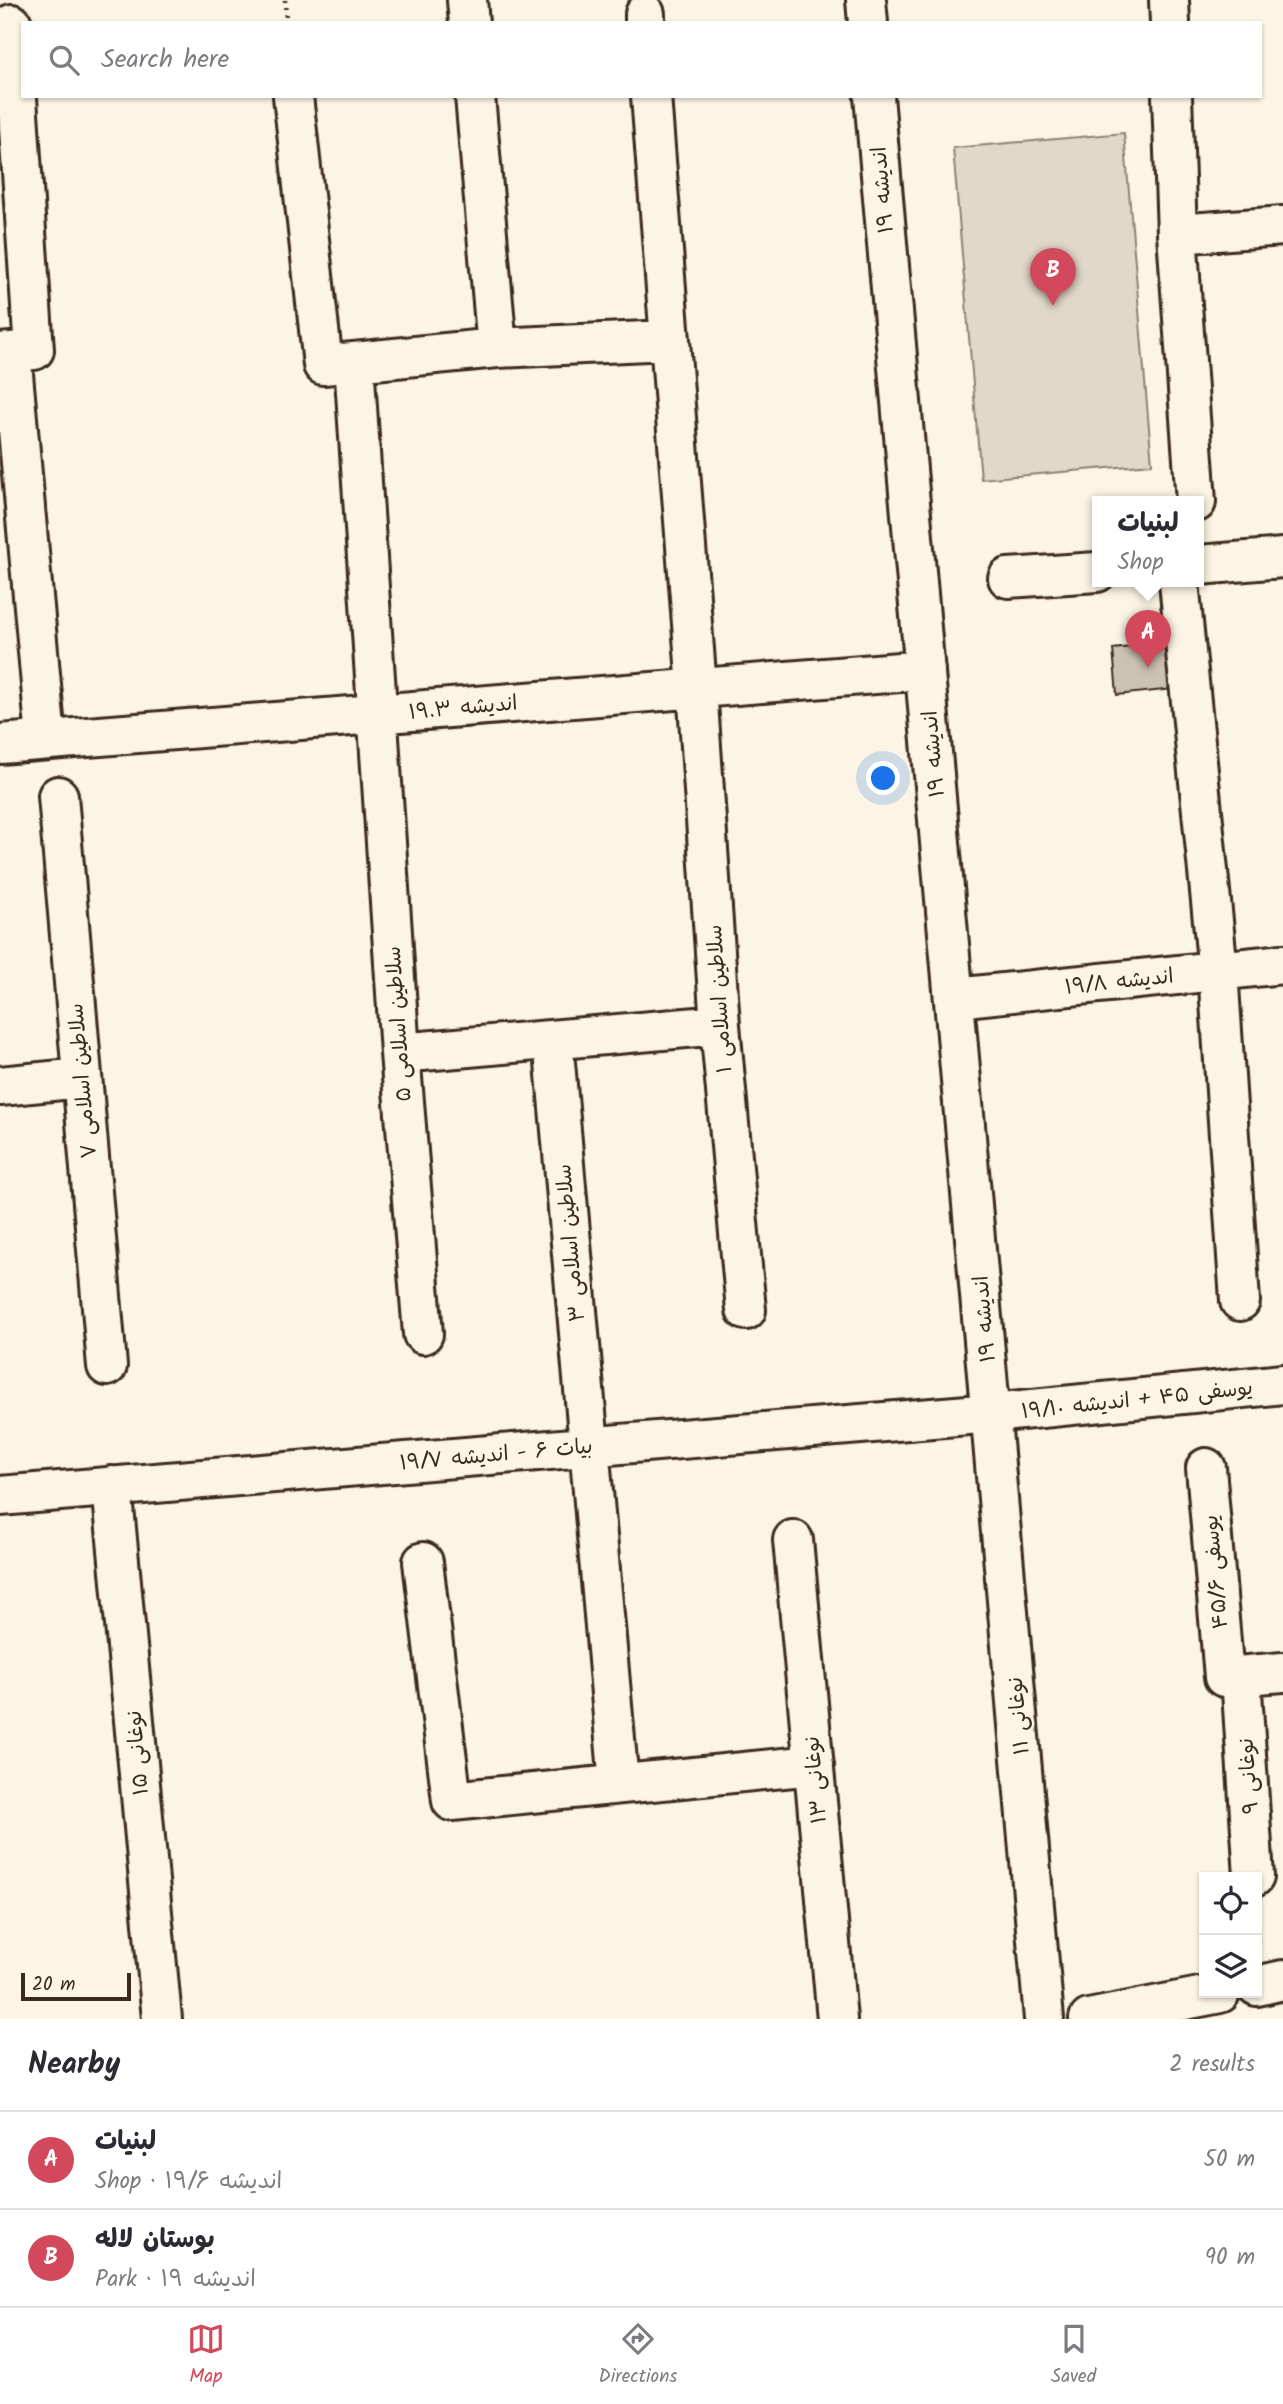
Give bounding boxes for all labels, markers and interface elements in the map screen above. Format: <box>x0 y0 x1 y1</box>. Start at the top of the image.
search box <box>21 21 1262 98</box>
text: Search here <box>101 39 229 81</box>
icon: search <box>45 41 83 79</box>
street label: اندیشه ۱۹ <box>863 145 904 235</box>
pin: B <box>1030 248 1076 306</box>
popup <box>1092 496 1204 587</box>
text: لبنیات <box>1117 503 1179 545</box>
text: Shop <box>1117 545 1163 581</box>
pin: A <box>1125 610 1171 668</box>
street label: اندیشه ۱۹.۳ <box>407 687 519 730</box>
street label: اندیشه ۱۹ <box>914 709 955 799</box>
your location <box>866 761 900 795</box>
street label: سلاطین اسلامی ۱ <box>699 924 742 1074</box>
street label: سلاطین اسلامی ۵ <box>378 945 421 1103</box>
street label: اندیشه ۱۹/۸ <box>1063 960 1175 1005</box>
street label: سلاطین اسلامی ۷ <box>60 1002 107 1160</box>
street label: سلاطین اسلامی ۳ <box>548 1163 595 1323</box>
street label: اندیشه ۱۹ <box>965 1274 1006 1364</box>
street label: یوسفی ۴۵ + اندیشه ۱۹/۱۰ <box>1020 1372 1255 1429</box>
street label: بیات ۶ - اندیشه ۱۹/۷ <box>398 1431 594 1480</box>
street label: یوسفی ۴۵/۶ <box>1195 1513 1238 1630</box>
street label: نوغانی ۱۱ <box>1000 1676 1039 1756</box>
street label: نوغانی ۱۵ <box>118 1709 159 1797</box>
street label: نوغانی ۱۳ <box>796 1735 837 1825</box>
street label: نوغانی ۹ <box>1230 1737 1269 1815</box>
map controls <box>1199 1872 1262 1998</box>
button: locate <box>1199 1872 1262 1935</box>
button: layers <box>1199 1935 1262 1998</box>
scale bar <box>21 1970 131 2002</box>
text: 20 m <box>32 1970 75 2000</box>
text: Nearby <box>28 2041 120 2089</box>
text: 2 results <box>1169 2047 1255 2083</box>
text: لبنیات <box>95 2121 156 2163</box>
text: A <box>44 2142 58 2178</box>
text: 50 m <box>1204 2142 1255 2178</box>
text: Shop · اندیشه ۱۹/۶ <box>95 2164 282 2200</box>
text: بوستان لاله <box>95 2219 215 2261</box>
text: B <box>44 2240 58 2276</box>
text: 90 m <box>1205 2240 1255 2276</box>
text: Park · اندیشه ۱۹ <box>95 2262 256 2298</box>
tab: Map <box>187 2320 225 2392</box>
tab: Directions <box>599 2320 677 2392</box>
tab: Saved <box>1051 2320 1096 2392</box>

